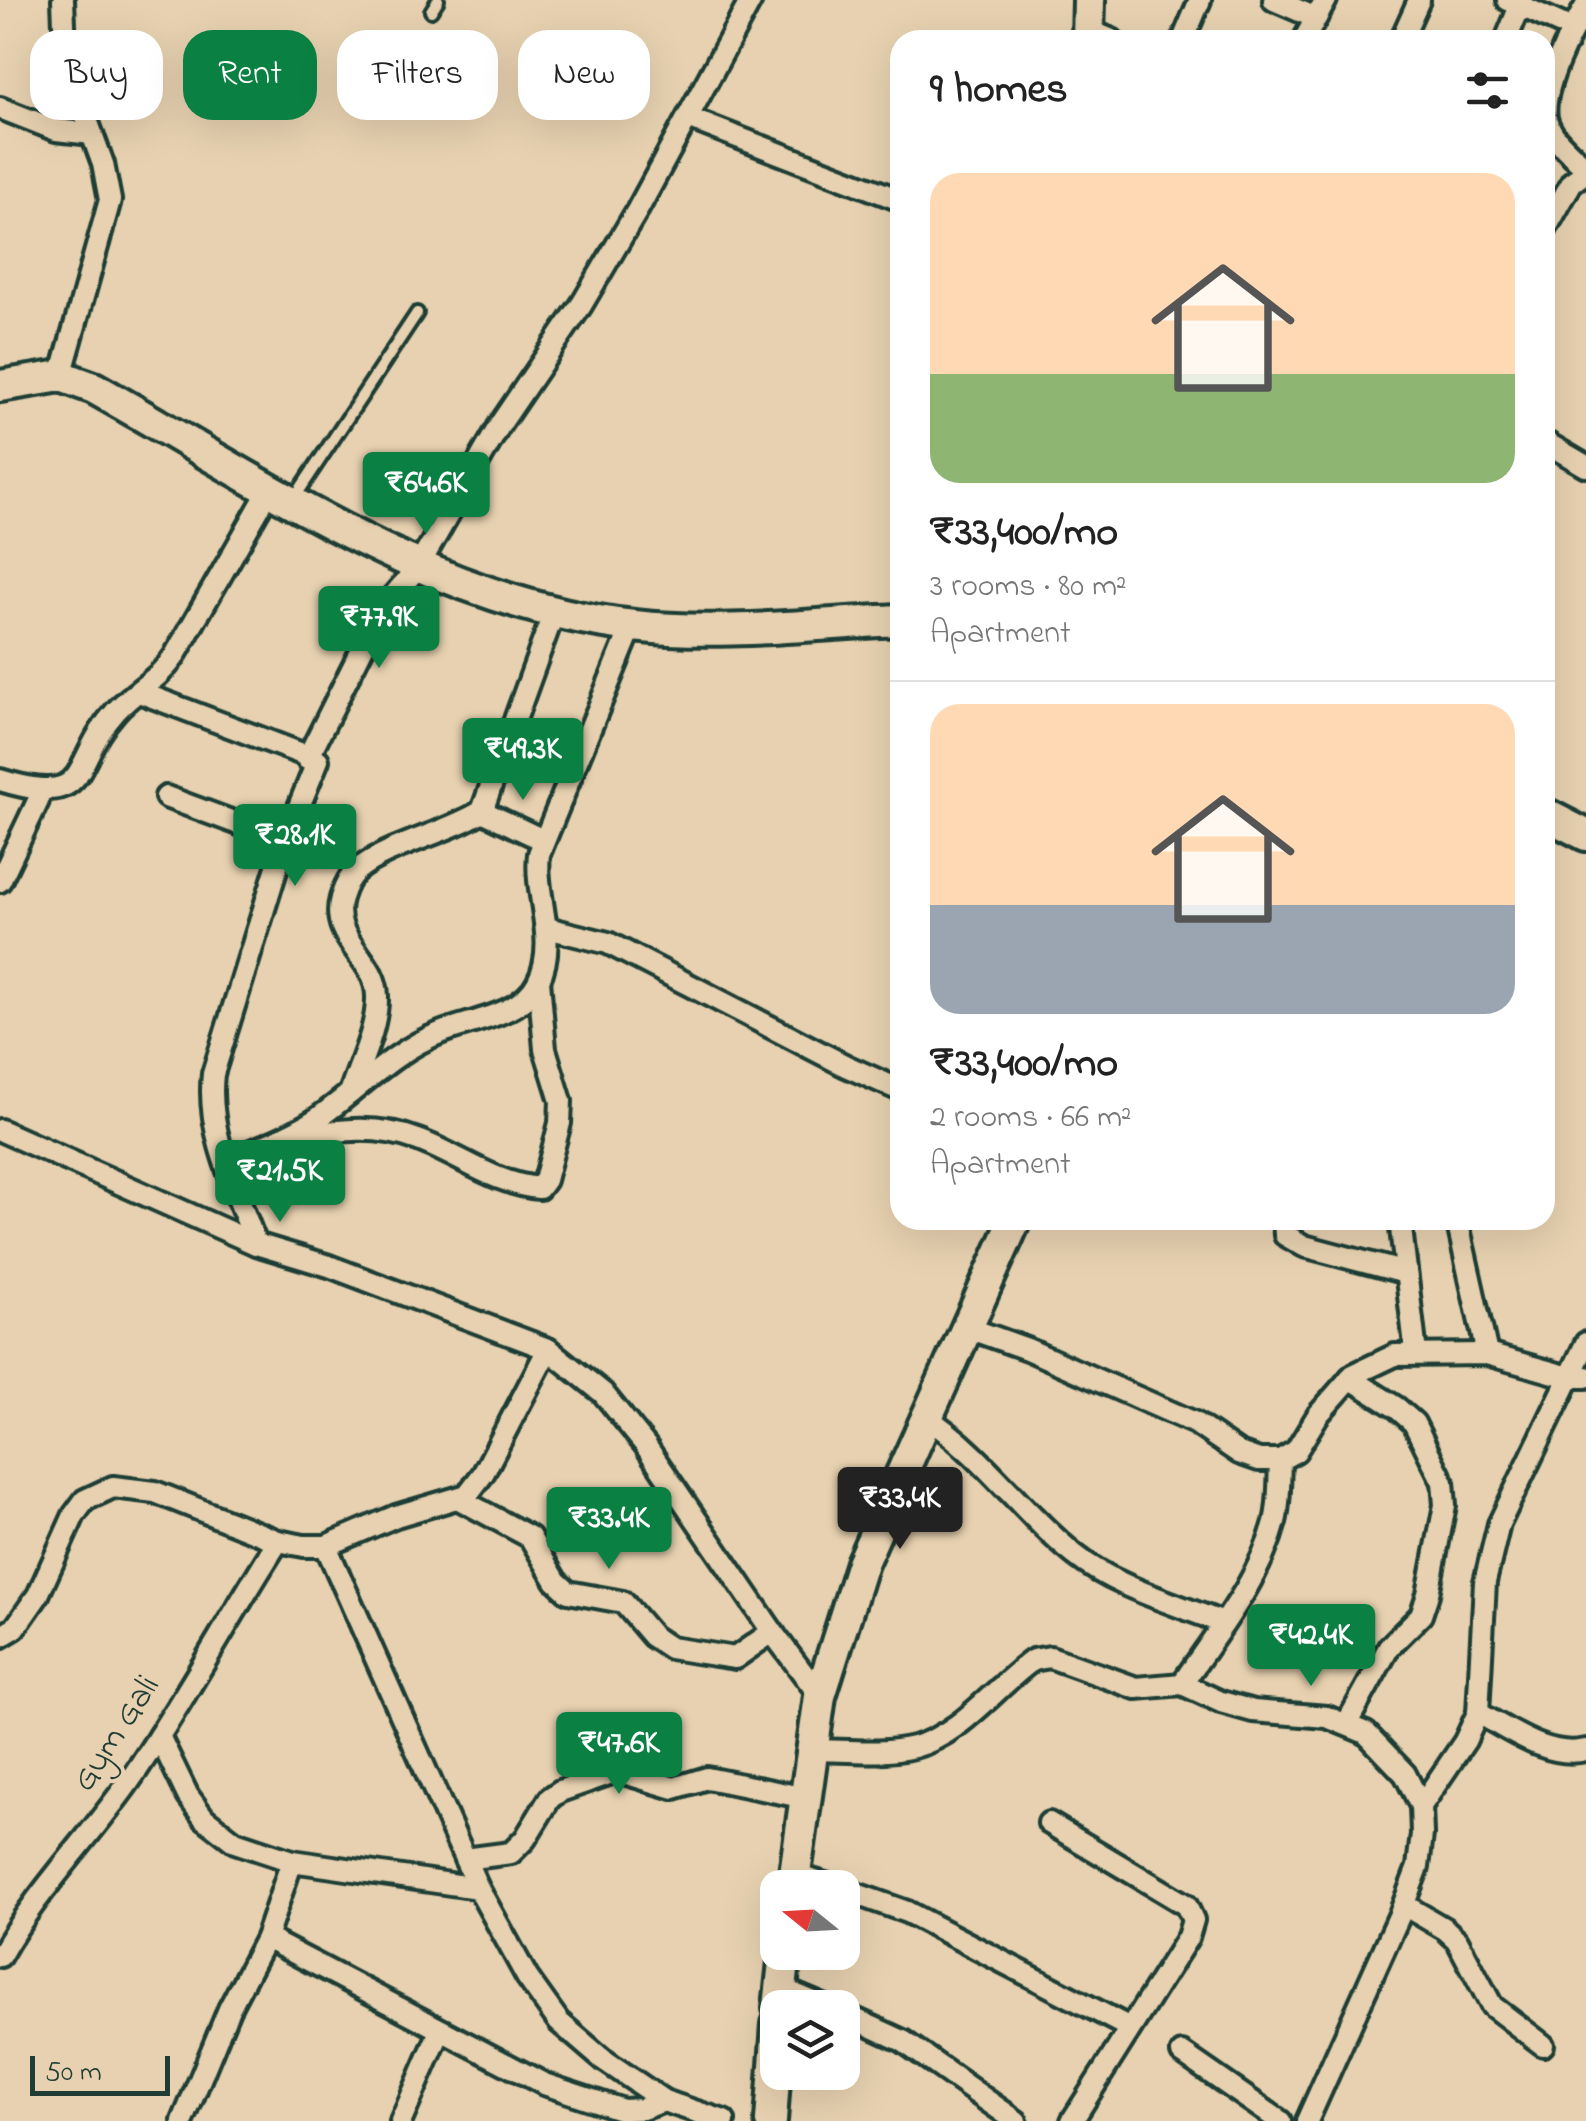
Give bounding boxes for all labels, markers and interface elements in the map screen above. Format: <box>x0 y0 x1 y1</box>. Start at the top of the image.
chip: Buy <box>30 30 163 120</box>
chip: Rent <box>183 30 317 120</box>
chip: Filters <box>337 30 498 120</box>
chip: New <box>518 30 650 120</box>
text: 9 homes <box>930 60 1068 121</box>
icon: filters <box>1460 63 1515 118</box>
icon: home <box>1133 238 1313 418</box>
pin: ₹64.6K <box>345 452 507 537</box>
text: ₹64.6K <box>385 461 467 508</box>
text: ₹33,400/mo <box>930 503 1118 564</box>
text: 3 rooms · 80 m² <box>930 564 1127 611</box>
pin: ₹77.9K <box>298 586 460 671</box>
text: ₹77.9K <box>340 595 418 642</box>
text: Apartment <box>930 611 1071 658</box>
pin: ₹49.3K <box>442 718 604 803</box>
text: ₹49.3K <box>484 727 562 774</box>
icon: home <box>1133 769 1313 949</box>
pin: ₹28.1K <box>214 804 376 889</box>
text: ₹28.1K <box>255 813 335 860</box>
text: ₹33,400/mo <box>930 1034 1118 1095</box>
text: 2 rooms · 66 m² <box>930 1095 1132 1142</box>
pin: ₹21.5K <box>199 1140 361 1225</box>
text: Apartment <box>930 1142 1071 1189</box>
text: ₹21.5K <box>237 1149 323 1196</box>
pin: ₹33.4K <box>819 1467 981 1552</box>
text: ₹33.4K <box>860 1476 940 1523</box>
pin: ₹33.4K <box>528 1487 690 1572</box>
text: ₹33.4K <box>569 1496 649 1543</box>
pin: ₹42.4K <box>1230 1604 1392 1689</box>
text: ₹42.4K <box>1269 1613 1353 1660</box>
street label: Gym Gali <box>60 1665 174 1803</box>
pin: ₹47.6K <box>538 1712 700 1797</box>
text: ₹47.6K <box>578 1721 660 1768</box>
north arrow <box>760 1870 860 1970</box>
map controls <box>760 1870 860 2090</box>
button: layers <box>760 1990 860 2090</box>
scale bar <box>30 2051 170 2096</box>
text: 50 m <box>45 2053 102 2094</box>

